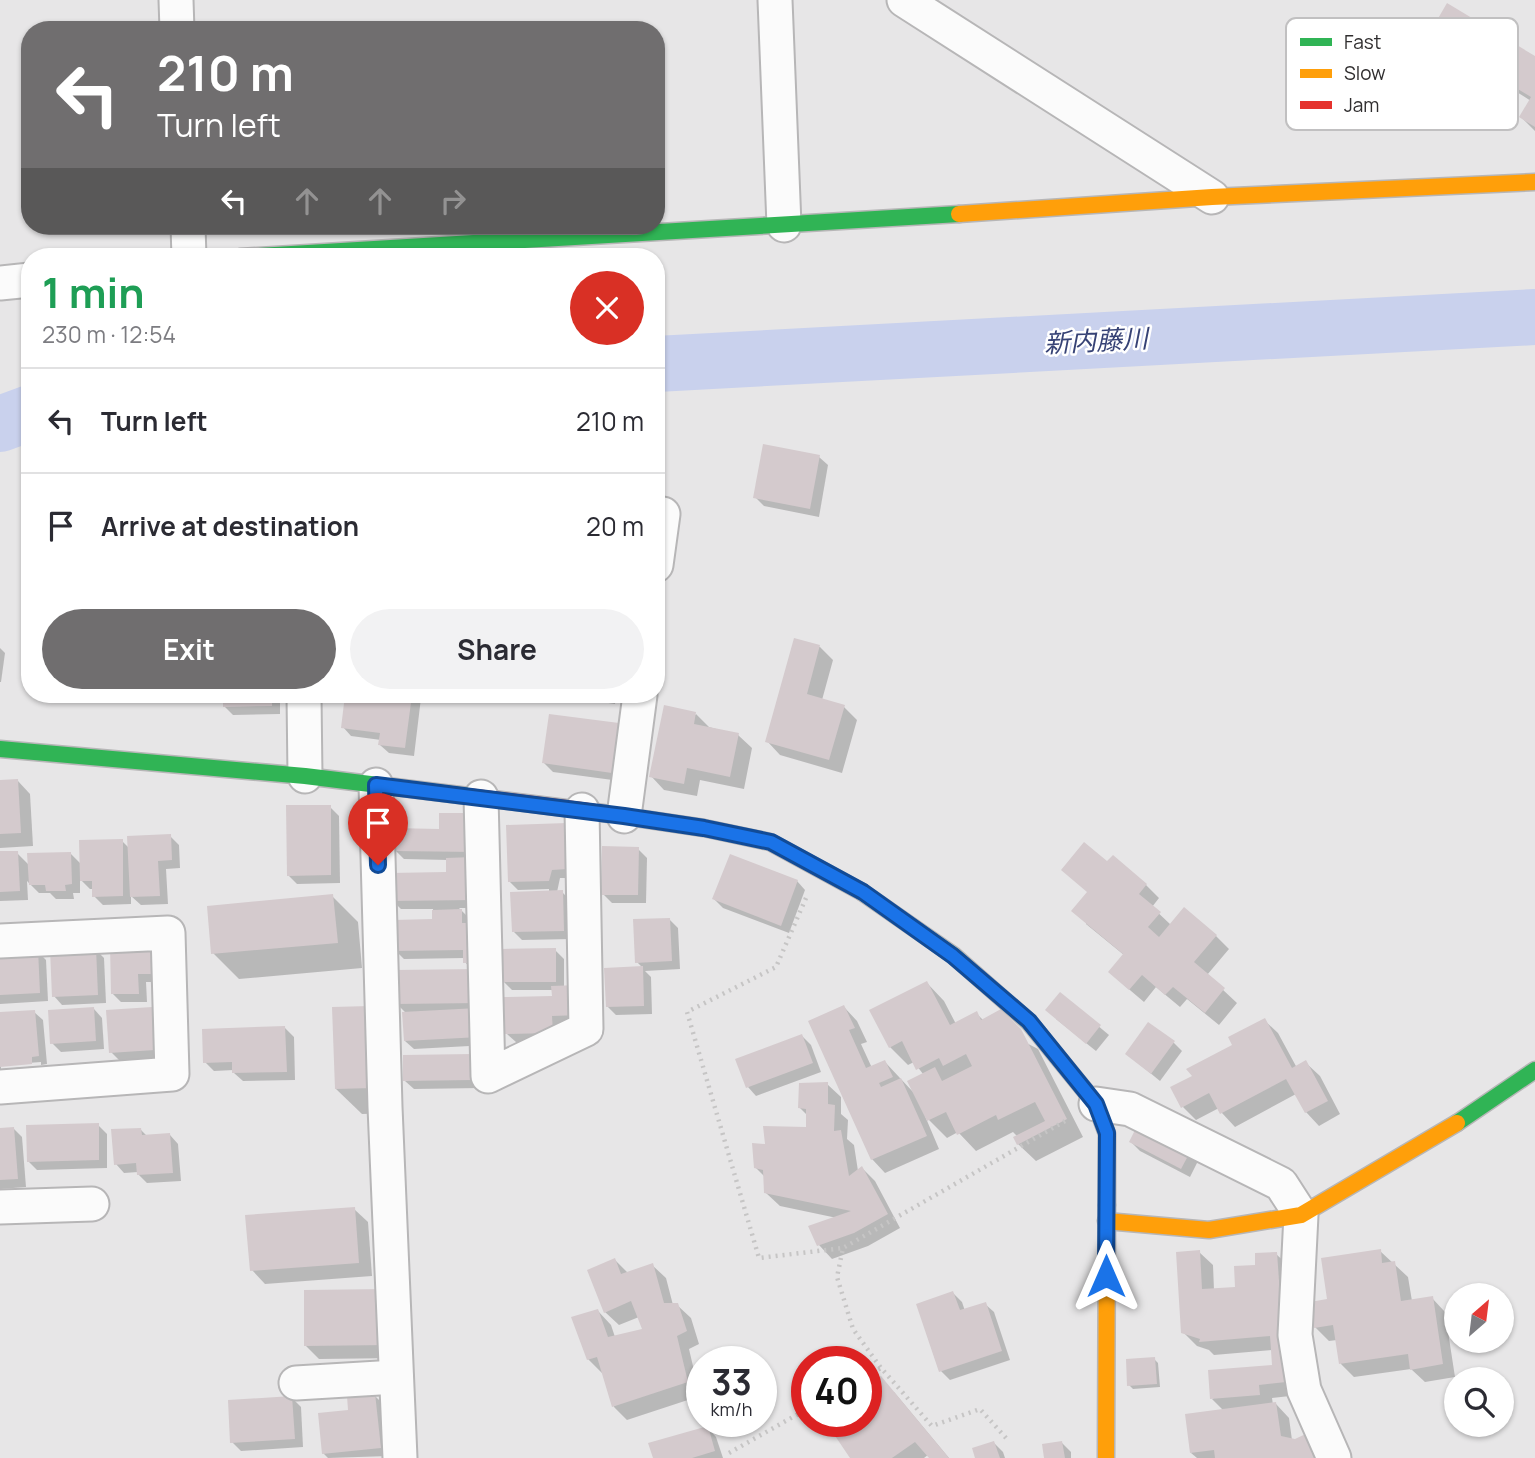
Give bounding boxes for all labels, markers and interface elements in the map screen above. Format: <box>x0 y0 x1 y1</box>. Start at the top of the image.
legend <box>1286 18 1518 130</box>
text: Fast <box>1344 29 1381 55</box>
text: 210 m <box>157 39 294 106</box>
icon: left <box>42 49 133 140</box>
text: Slow <box>1344 60 1386 86</box>
text: Jam <box>1344 92 1379 118</box>
text: Turn left <box>157 103 281 147</box>
icon: left <box>215 182 253 220</box>
icon: ahead <box>288 182 326 220</box>
icon: ahead <box>361 182 399 220</box>
icon: right <box>434 182 472 220</box>
text: 1 min <box>42 263 145 321</box>
button: close <box>570 271 644 345</box>
text: 230 m · 12:54 <box>42 318 176 350</box>
water label: 新内藤川 <box>1043 319 1152 361</box>
icon: left <box>42 402 80 440</box>
text: Turn left <box>101 403 208 439</box>
text: 210 m <box>576 403 644 439</box>
icon: arrive <box>42 507 80 545</box>
text: Arrive at destination <box>101 508 359 544</box>
text: 20 m <box>586 508 644 544</box>
button: Exit <box>42 609 336 689</box>
button: Share <box>350 609 644 689</box>
pin <box>348 793 408 865</box>
icon: arrive <box>359 804 397 842</box>
position arrow <box>1069 1239 1143 1313</box>
north arrow <box>1444 1283 1514 1353</box>
map controls <box>1444 1283 1514 1437</box>
speed limit sign: 40 <box>791 1346 882 1437</box>
text: 33 <box>711 1358 752 1406</box>
button: search <box>1444 1367 1514 1437</box>
text: km/h <box>711 1397 752 1421</box>

